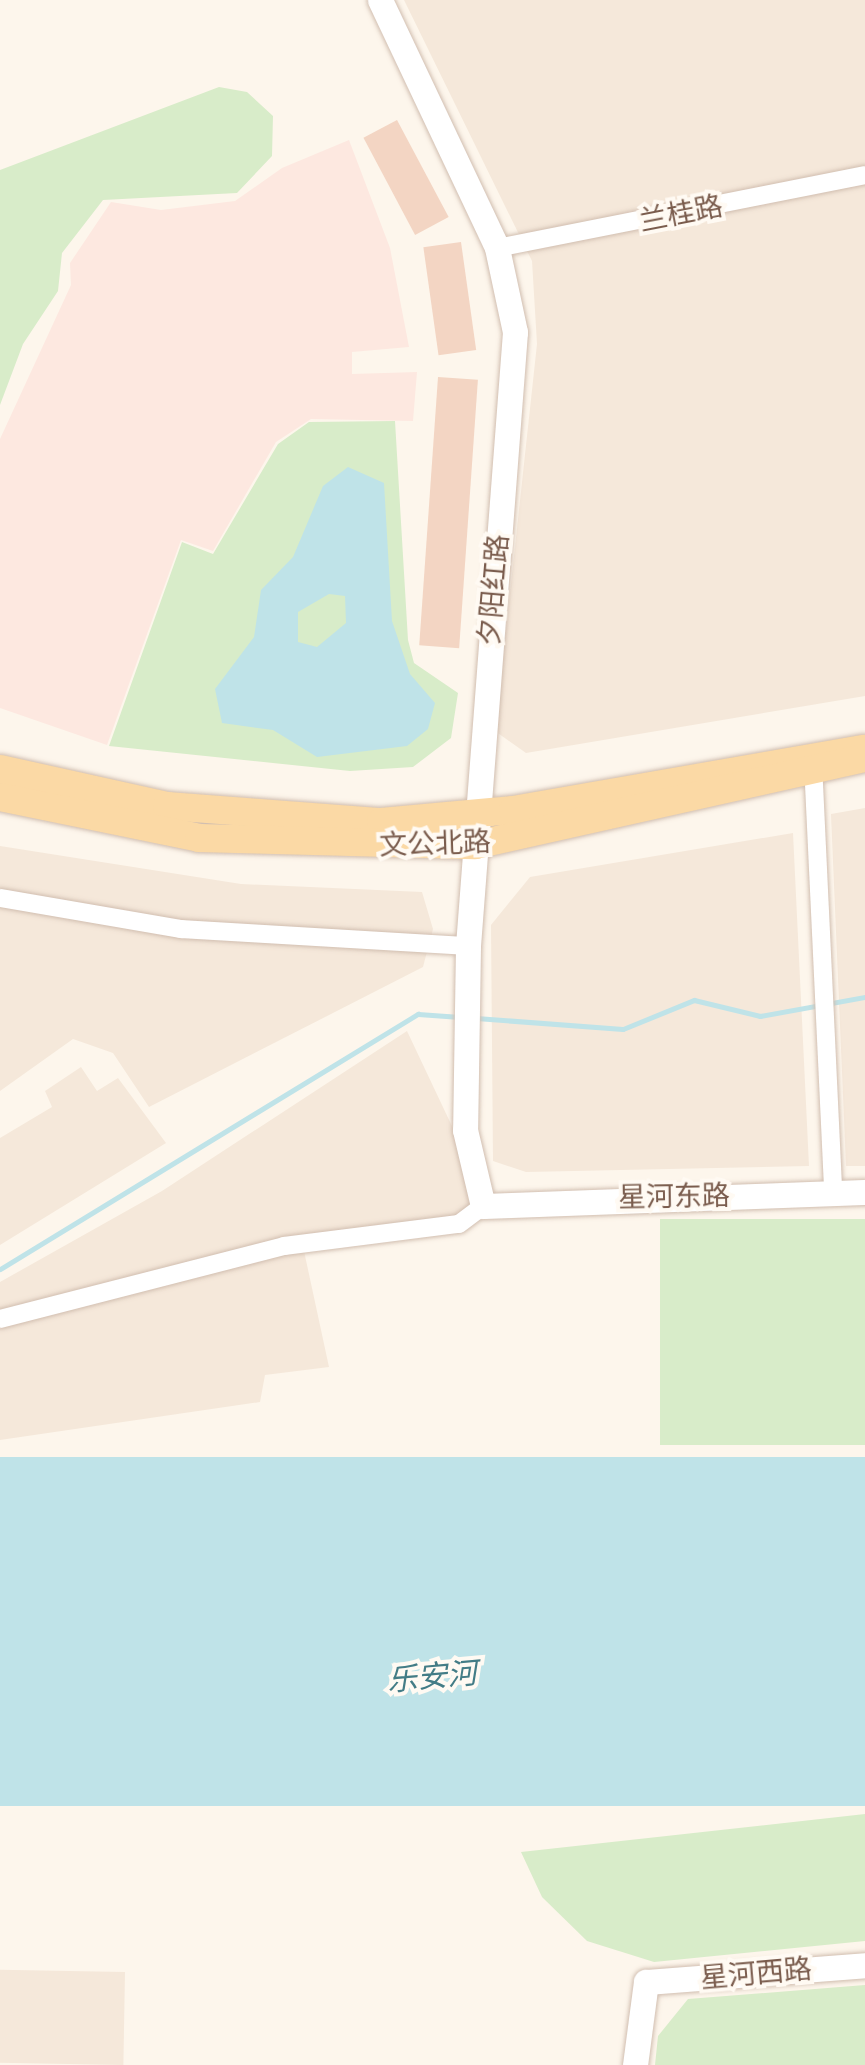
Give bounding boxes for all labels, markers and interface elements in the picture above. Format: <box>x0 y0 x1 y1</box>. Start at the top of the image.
street label: 兰桂路 <box>637 188 725 238</box>
street label: 夕阳红路 <box>471 533 515 647</box>
street label: 文公北路 <box>378 824 492 862</box>
street label: 星河东路 <box>618 1178 730 1214</box>
water label: 乐安河 <box>386 1654 478 1698</box>
street label: 星河西路 <box>699 1951 813 1995</box>

